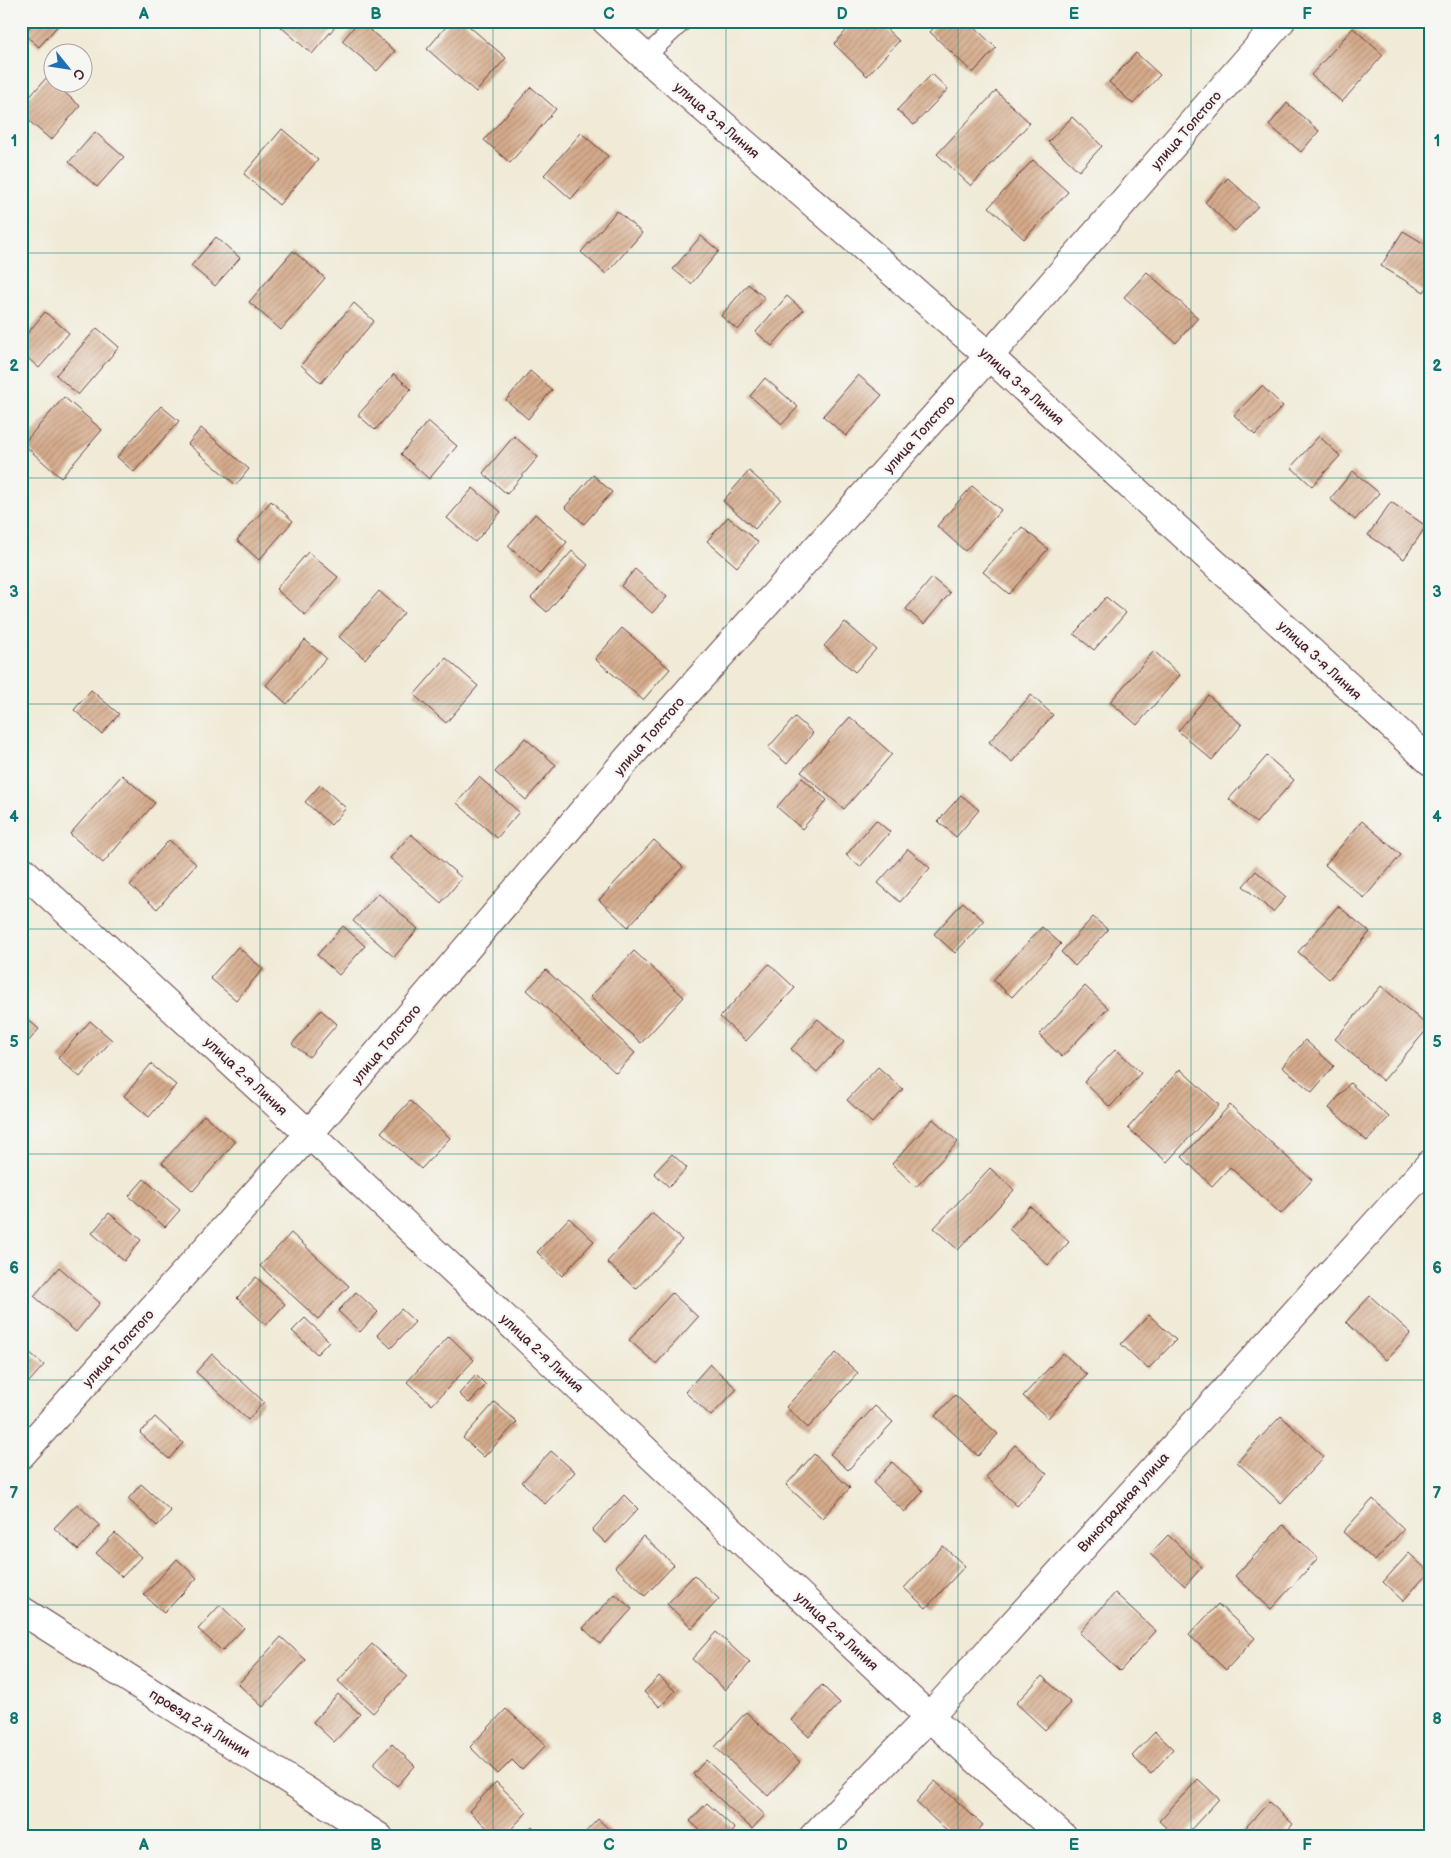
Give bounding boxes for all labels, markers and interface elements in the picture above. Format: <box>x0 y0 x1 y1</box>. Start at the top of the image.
text: A <box>138 5 149 24</box>
text: B <box>370 5 382 24</box>
text: C <box>603 5 615 24</box>
text: D <box>836 5 848 24</box>
text: E <box>1069 5 1079 24</box>
text: F <box>1302 5 1312 24</box>
north arrow <box>42 42 92 92</box>
text: С <box>69 66 89 83</box>
street label: улица 3-я Линия <box>670 79 763 162</box>
street label: улица Толстого <box>1148 88 1225 173</box>
text: 1 <box>11 132 17 151</box>
text: 1 <box>1434 132 1440 151</box>
street label: улица 3-я Линия <box>976 344 1068 429</box>
text: 2 <box>9 357 19 376</box>
text: 2 <box>1432 357 1442 376</box>
street label: улица Толстого <box>880 392 959 477</box>
text: 3 <box>9 583 19 602</box>
text: 3 <box>1432 583 1442 602</box>
street label: улица 3-я Линия <box>1274 617 1365 704</box>
street label: улица Толстого <box>611 694 688 779</box>
text: 4 <box>9 808 19 827</box>
text: 4 <box>1432 808 1442 827</box>
street label: улица Толстого <box>348 1001 425 1088</box>
text: 5 <box>9 1033 19 1052</box>
street label: улица 2-я Линия <box>200 1033 291 1119</box>
text: 5 <box>1432 1033 1442 1052</box>
text: 6 <box>9 1259 19 1278</box>
text: 6 <box>1432 1259 1442 1278</box>
street label: улица Толстого <box>79 1306 158 1391</box>
street label: улица 2-я Линия <box>496 1310 587 1396</box>
street label: Виноградная улица <box>1074 1448 1173 1556</box>
text: 7 <box>10 1484 19 1503</box>
text: 7 <box>1433 1484 1442 1503</box>
street label: улица 2-я Линия <box>791 1588 882 1674</box>
street label: проезд 2-й Линии <box>146 1686 253 1761</box>
text: 8 <box>9 1710 19 1729</box>
text: 8 <box>1432 1710 1442 1729</box>
text: A <box>138 1836 149 1855</box>
text: B <box>370 1836 382 1855</box>
text: C <box>603 1836 615 1855</box>
text: D <box>836 1836 848 1855</box>
text: E <box>1069 1836 1079 1855</box>
text: F <box>1302 1836 1312 1855</box>

